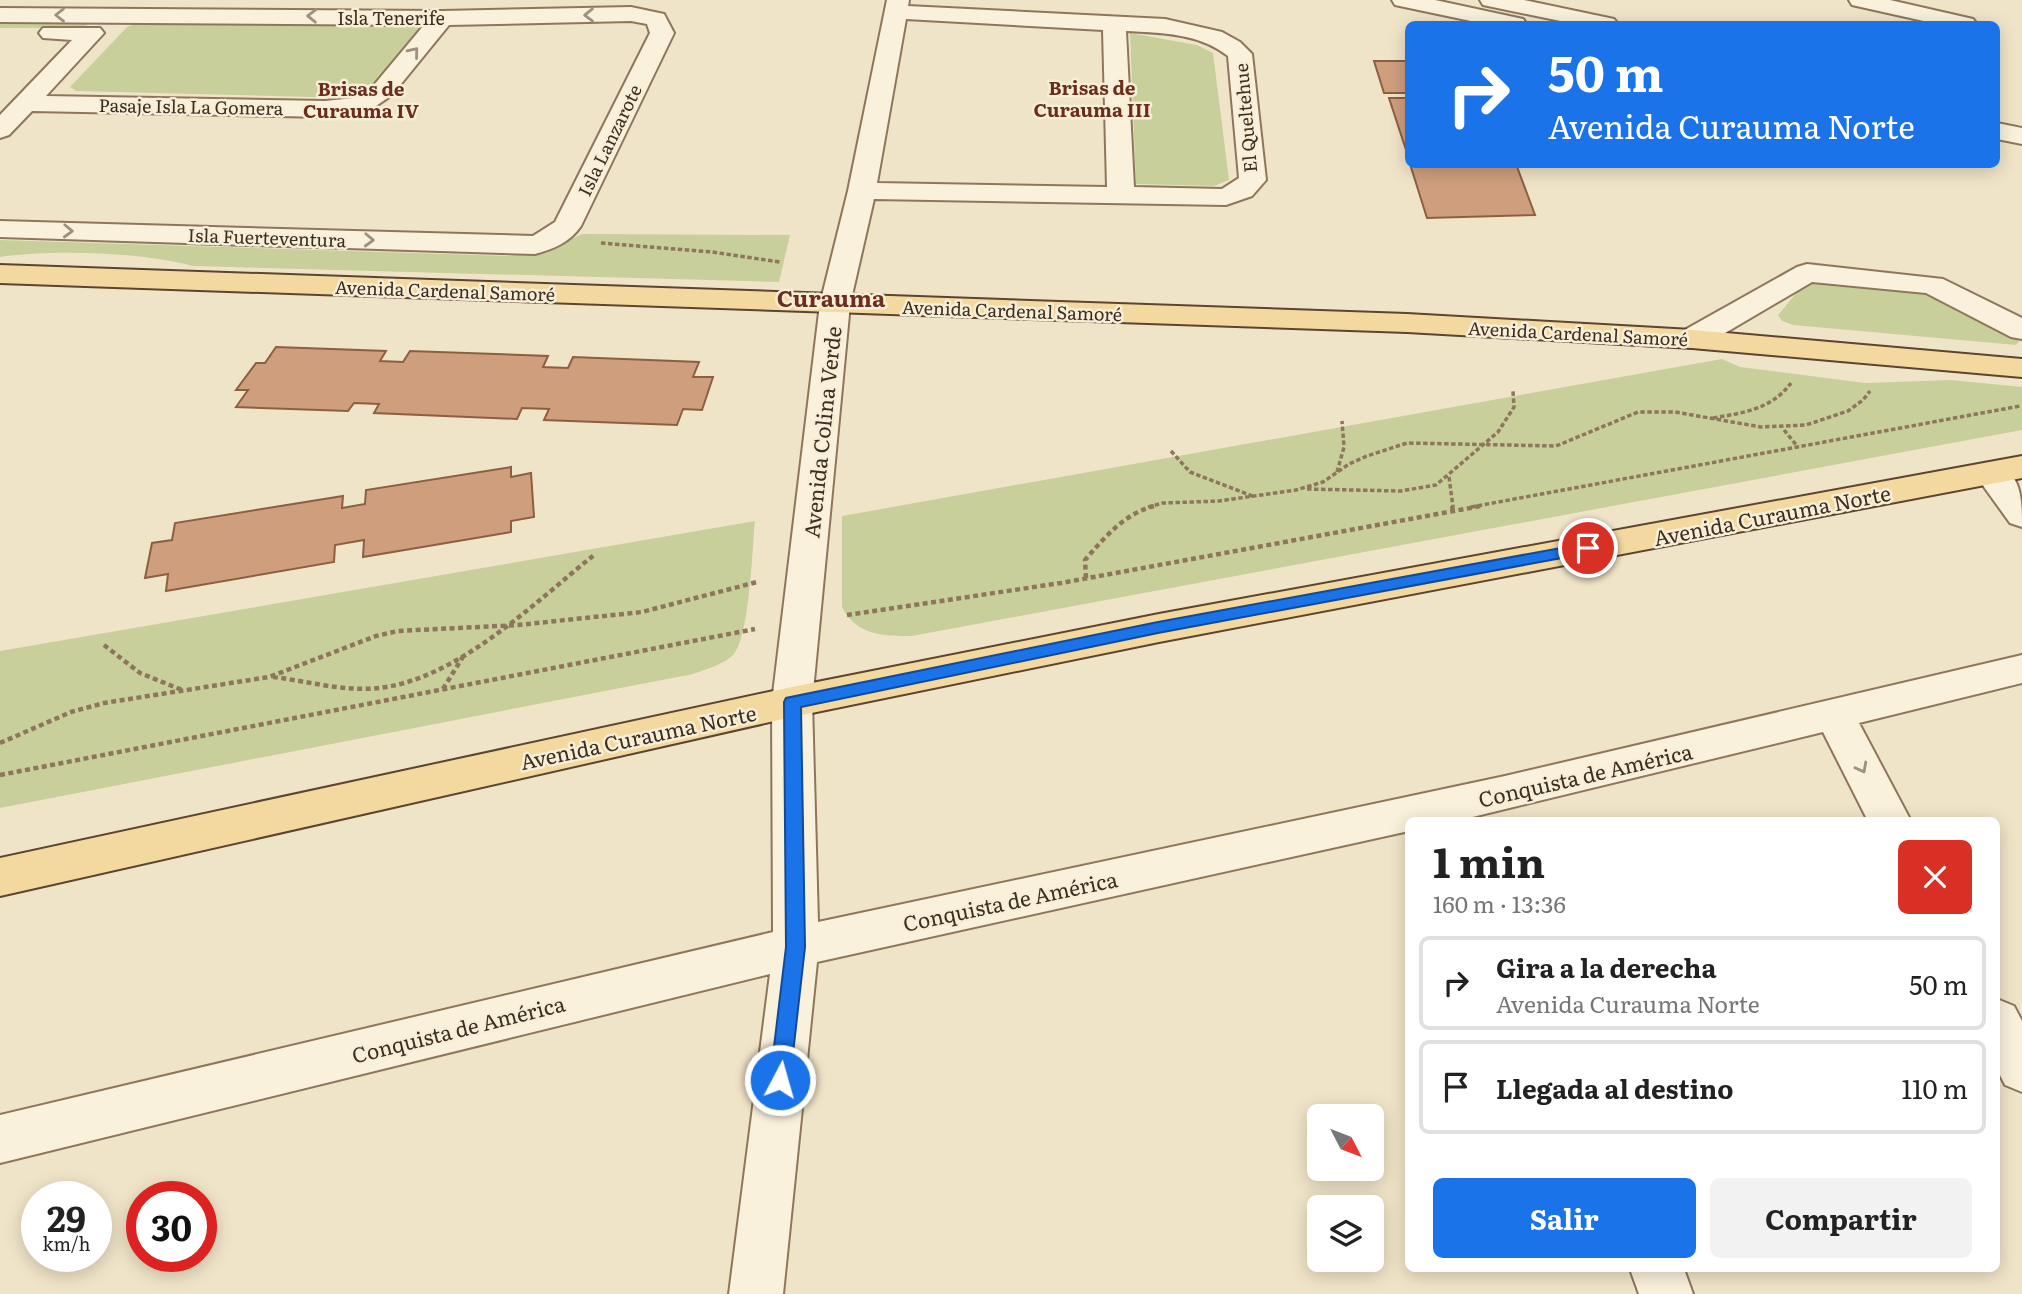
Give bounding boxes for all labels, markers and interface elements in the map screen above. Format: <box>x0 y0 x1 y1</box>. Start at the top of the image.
street label: Isla Tenerife <box>337 4 445 31</box>
one-way arrow <box>54 7 65 23</box>
one-way arrow <box>583 7 593 23</box>
one-way arrow <box>306 9 317 24</box>
text: 50 m <box>1548 34 1664 107</box>
one-way arrow <box>406 47 418 60</box>
icon: right <box>1433 49 1524 140</box>
street label: El Queltehue <box>1227 62 1263 174</box>
district label: Brisas de Curauma III <box>1033 73 1151 123</box>
district label: Brisas de Curauma IV <box>303 74 419 124</box>
street label: Isla Lanzarote <box>570 80 648 200</box>
street label: Pasaje Isla La Gomera <box>98 91 284 121</box>
text: Avenida Curauma Norte <box>1548 101 1915 149</box>
street label: Isla Fuerteventura <box>187 221 347 253</box>
one-way arrow <box>63 223 74 238</box>
one-way arrow <box>364 232 375 247</box>
street label: Avenida Cardenal Samoré <box>334 273 556 307</box>
district label: Curauma <box>777 280 886 314</box>
street label: Avenida Cardenal Samoré <box>901 293 1123 327</box>
street label: Avenida Cardenal Samoré <box>1467 314 1689 352</box>
street label: Avenida Colina Verde <box>794 324 848 539</box>
street label: Avenida Curauma Norte <box>1651 476 1893 552</box>
pin <box>1558 518 1618 578</box>
icon: arrive <box>1569 529 1607 567</box>
street label: Avenida Curauma Norte <box>517 696 759 776</box>
street label: Conquista de América <box>1475 734 1696 814</box>
one-way arrow <box>1854 761 1868 773</box>
text: 1 min <box>1433 829 1545 891</box>
button: close <box>1898 840 1972 914</box>
street label: Conquista de América <box>900 862 1121 938</box>
text: 160 m · 13:36 <box>1433 886 1566 920</box>
text: Gira a la derecha <box>1496 947 1716 986</box>
icon: right <box>1437 964 1475 1002</box>
text: 50 m <box>1909 964 1968 1003</box>
street label: Conquista de América <box>348 986 569 1069</box>
text: Avenida Curauma Norte <box>1496 986 1760 1020</box>
position arrow <box>743 1043 817 1117</box>
icon: arrive <box>1437 1068 1475 1106</box>
text: Llegada al destino <box>1496 1068 1733 1107</box>
text: 110 m <box>1901 1068 1968 1107</box>
north arrow <box>1307 1104 1384 1181</box>
map controls <box>1307 1104 1384 1272</box>
button: Salir <box>1433 1178 1696 1258</box>
button: Compartir <box>1710 1178 1972 1258</box>
speed limit sign: 30 <box>126 1181 217 1272</box>
text: 29 <box>47 1191 86 1243</box>
button: layers <box>1307 1195 1384 1272</box>
text: km/h <box>43 1230 90 1257</box>

